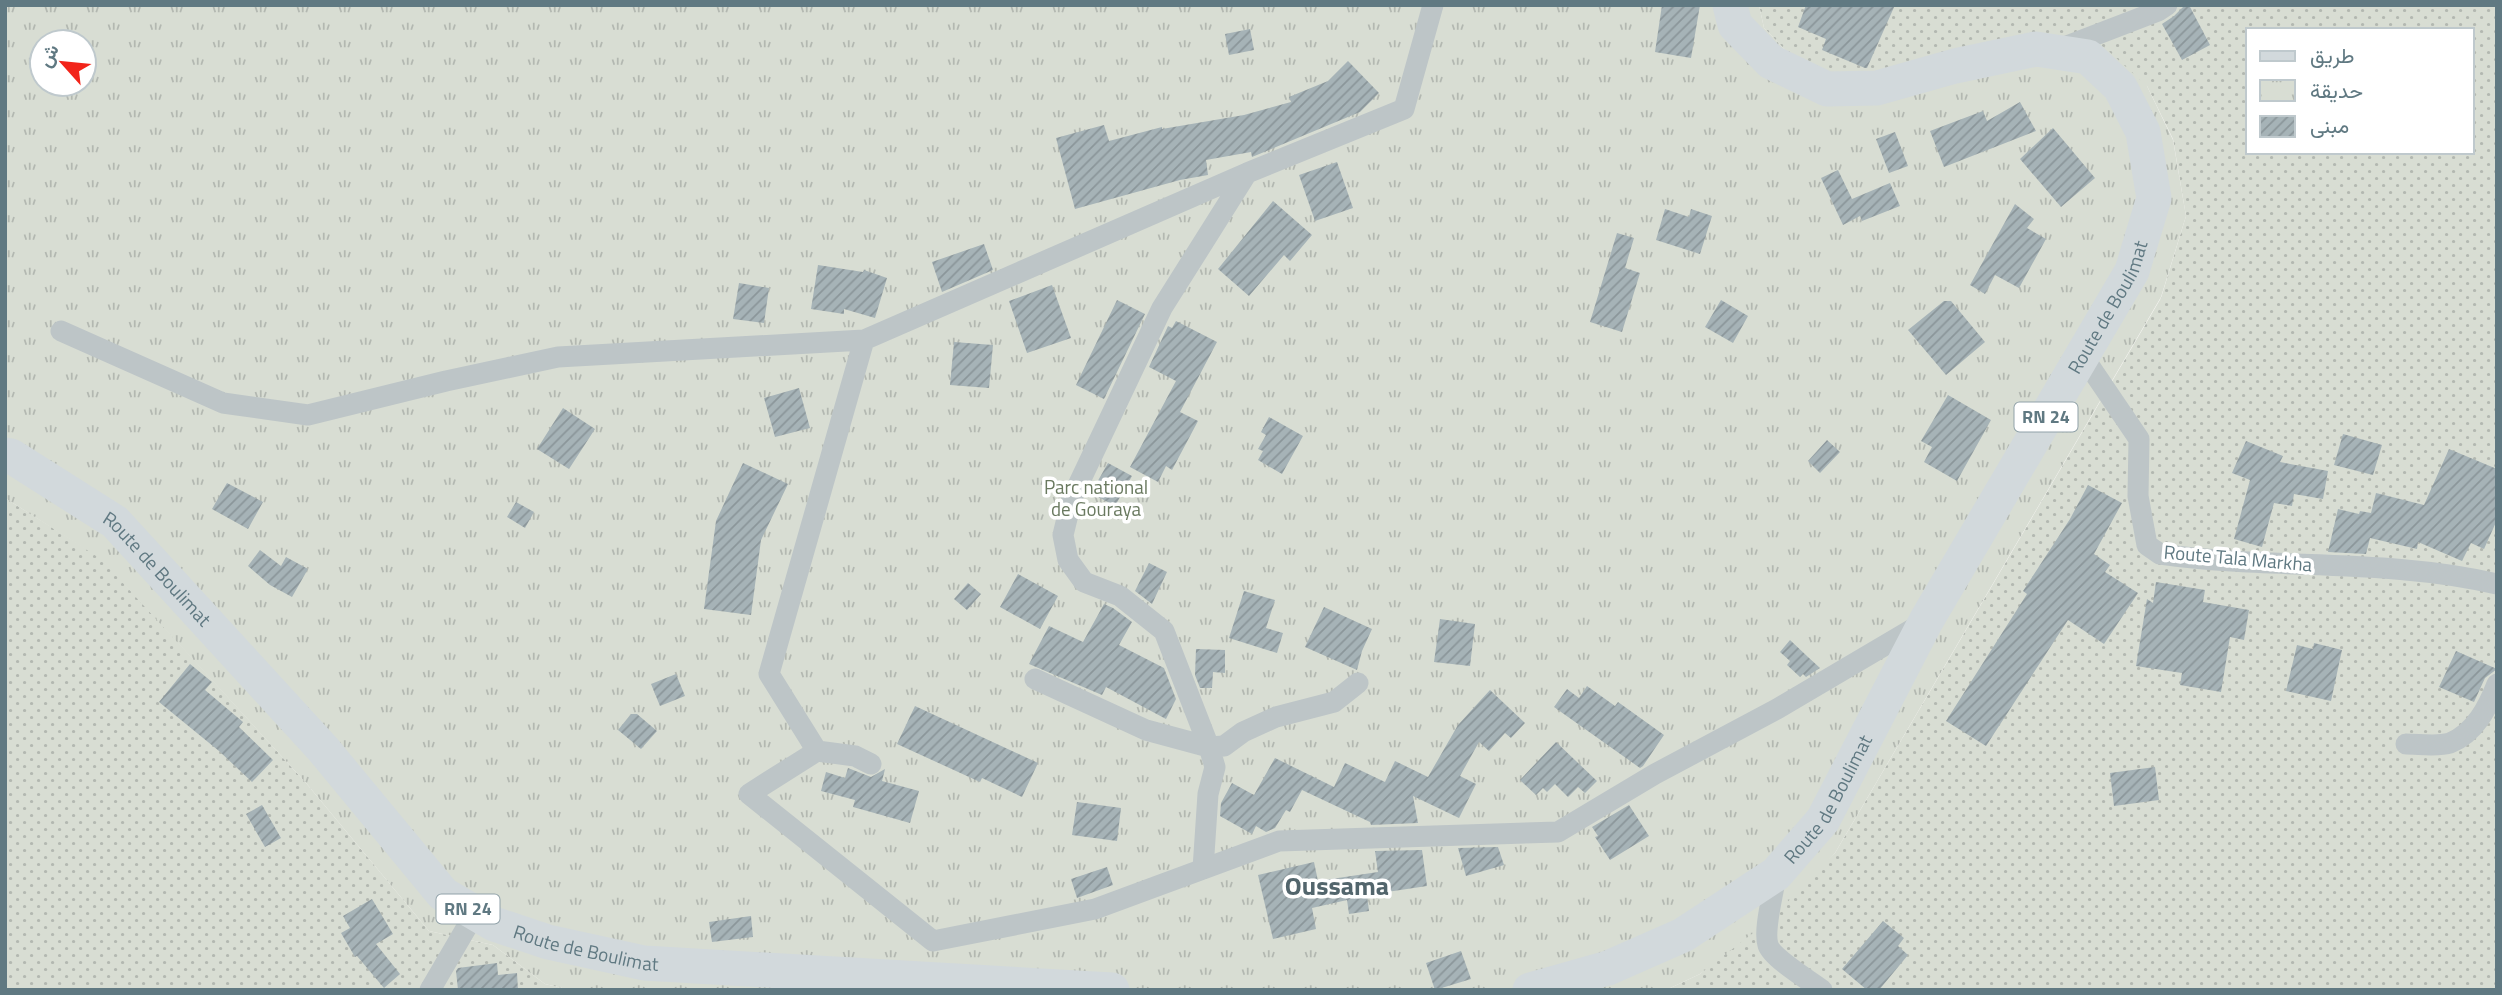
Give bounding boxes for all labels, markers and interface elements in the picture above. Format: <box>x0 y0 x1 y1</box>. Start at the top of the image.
north arrow <box>28 28 98 98</box>
legend <box>2246 28 2474 154</box>
text: ش <box>29 38 66 72</box>
text: طريق <box>2310 39 2355 71</box>
text: حديقة <box>2310 74 2363 106</box>
text: مبنى <box>2310 109 2349 141</box>
street label: Route de Boulimat <box>2060 236 2155 379</box>
road number: RN 24 <box>2014 402 2078 432</box>
park label: Parc national de Gouraya <box>1044 472 1148 523</box>
street label: Route de Boulimat <box>98 503 219 633</box>
street label: Route Tala Markha <box>2163 537 2314 578</box>
street label: Route de Boulimat <box>1776 729 1879 870</box>
district label: Oussama <box>1285 866 1389 905</box>
road number: RN 24 <box>436 894 500 924</box>
street label: Route de Boulimat <box>510 916 660 978</box>

